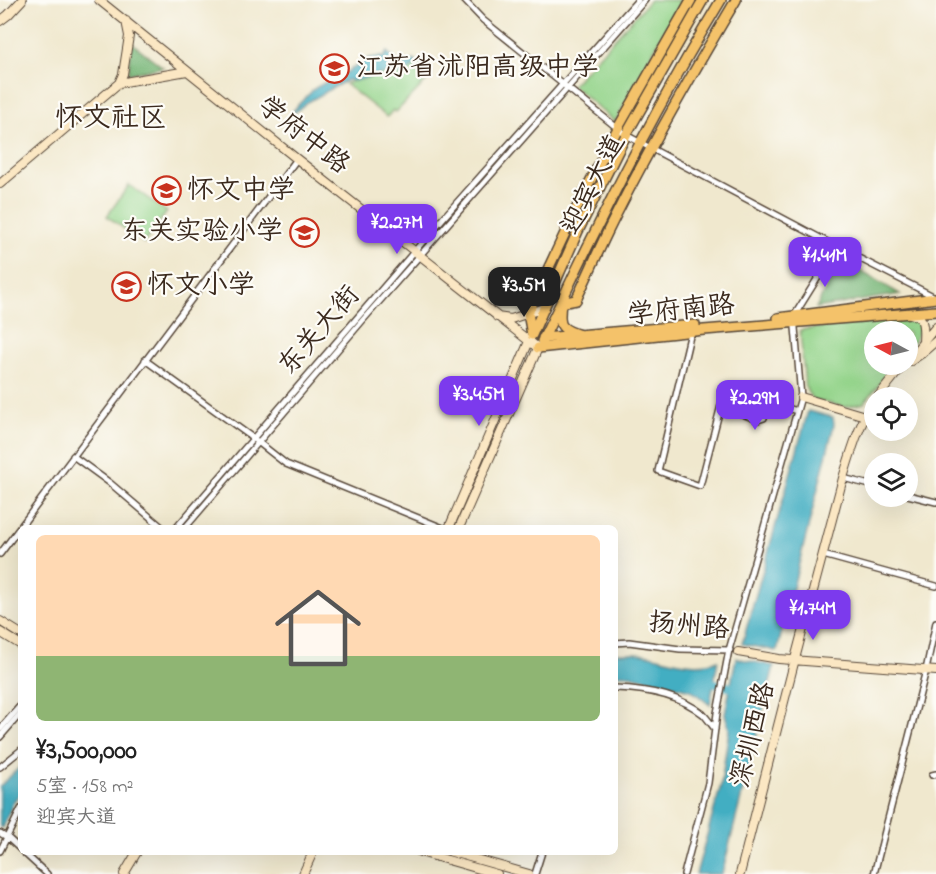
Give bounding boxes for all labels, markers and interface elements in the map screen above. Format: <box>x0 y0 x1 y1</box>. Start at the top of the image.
place label: 江苏省沭阳高级中学 <box>356 49 599 88</box>
school or university icon: 江苏省沭阳高级中学 <box>319 52 351 84</box>
street label: 学府中路 <box>248 87 358 185</box>
district label: 怀文社区 <box>55 99 167 140</box>
street label: 迎宾大道 <box>552 128 636 242</box>
place label: 怀文中学 <box>187 172 295 211</box>
school or university icon: 怀文中学 <box>150 175 182 207</box>
pin: ¥2.27M <box>348 204 446 255</box>
text: ¥2.27M <box>371 209 423 238</box>
place label: 东关实验小学 <box>121 213 283 252</box>
school or university icon: 东关实验小学 <box>288 216 320 248</box>
pin: ¥1.41M <box>776 237 874 288</box>
text: ¥1.41M <box>803 242 847 271</box>
place label: 怀文小学 <box>147 267 255 306</box>
pin: ¥3.5M <box>482 267 566 318</box>
school or university icon: 怀文小学 <box>110 270 142 302</box>
text: ¥3.5M <box>502 272 546 301</box>
street label: 东关大街 <box>270 277 370 385</box>
street label: 学府南路 <box>625 286 737 336</box>
north arrow <box>864 321 918 375</box>
map controls <box>864 321 918 507</box>
pin: ¥3.45M <box>430 376 528 427</box>
pin: ¥2.29M <box>706 380 804 431</box>
text: ¥3.45M <box>453 381 505 410</box>
text: ¥2.29M <box>730 385 780 414</box>
button: locate <box>864 387 918 441</box>
button: layers <box>864 453 918 507</box>
icon: home <box>264 574 372 682</box>
pin: ¥1.74M <box>764 590 862 641</box>
text: ¥1.74M <box>790 595 836 624</box>
street label: 扬州路 <box>647 604 731 650</box>
street label: 深圳西路 <box>722 678 786 792</box>
text: ¥3,500,000 <box>36 733 137 771</box>
text: 5室 · 158 m² <box>36 773 133 802</box>
text: 迎宾大道 <box>36 804 116 833</box>

